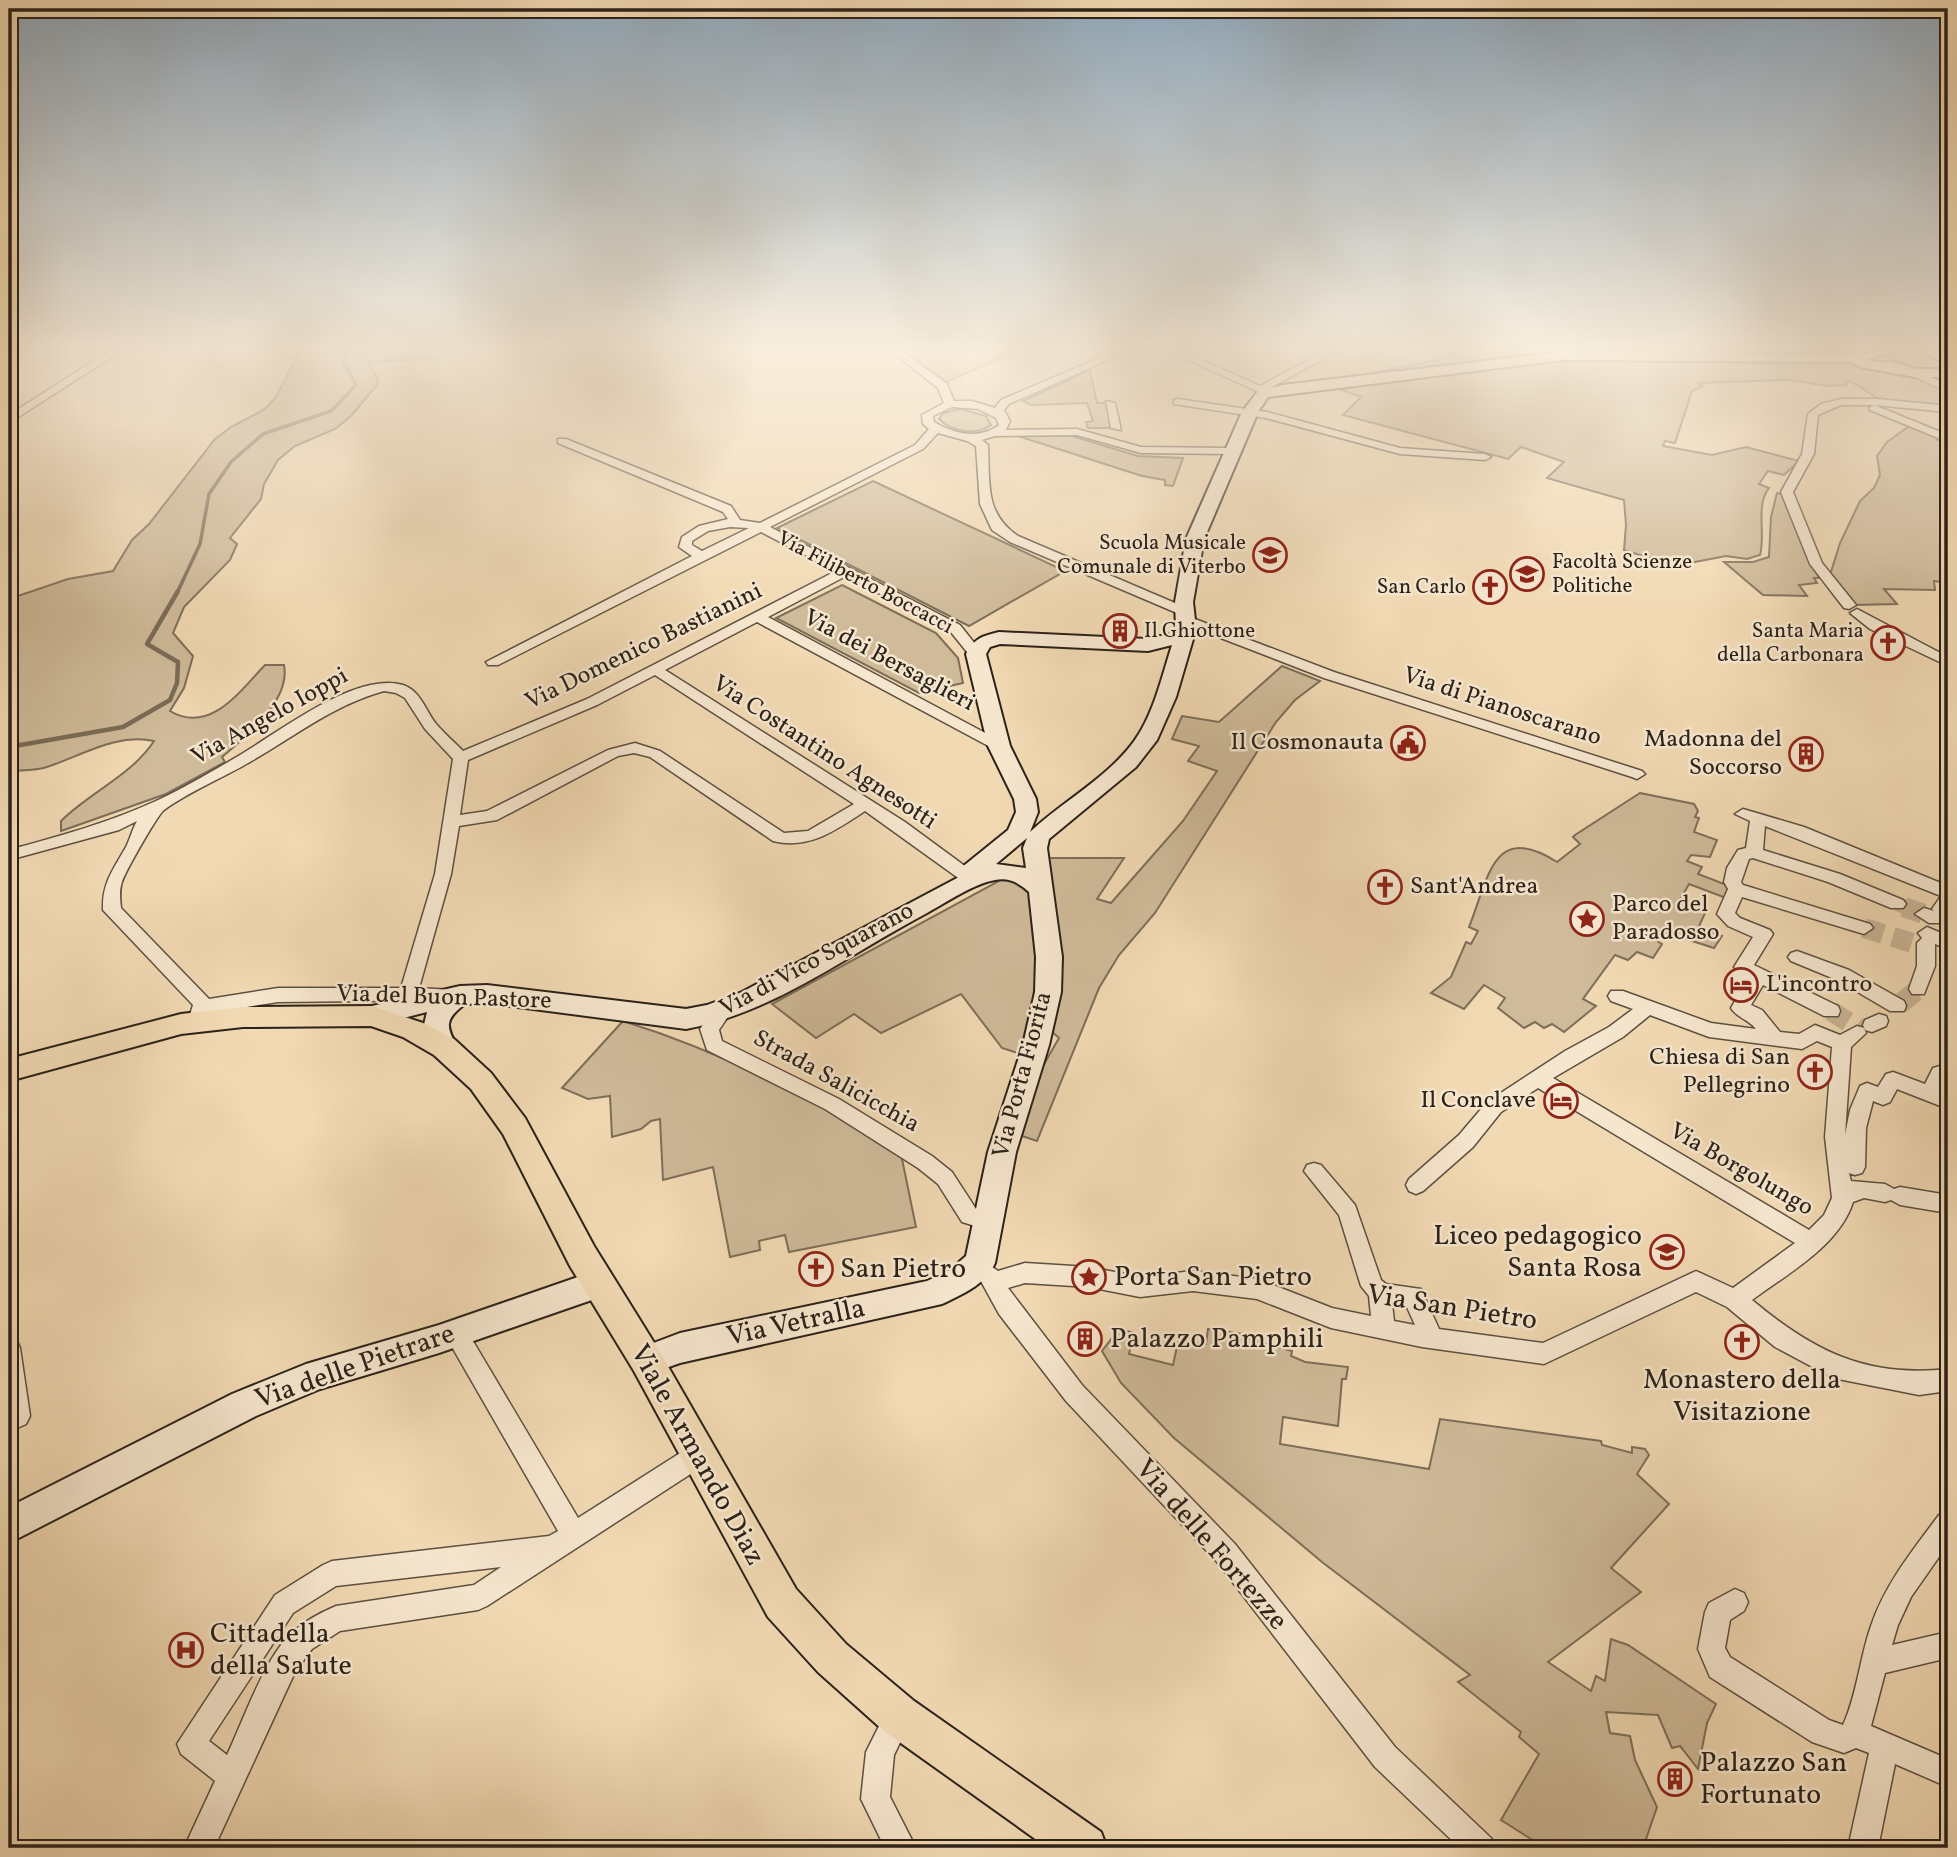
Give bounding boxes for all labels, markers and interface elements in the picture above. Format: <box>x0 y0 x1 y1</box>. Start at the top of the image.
street label: Via Filiberto Boccacci <box>772 524 958 642</box>
place label: Scuola Musicale Comunale di Viterbo <box>1057 529 1246 582</box>
school or university icon: Scuola Musicale Comunale di Viterbo <box>1251 536 1289 574</box>
place label: Facoltà Scienze Politiche <box>1552 548 1692 601</box>
school or university icon: Facoltà Scienze Politiche <box>1508 555 1546 593</box>
church icon: San Carlo <box>1471 568 1509 606</box>
place label: San Carlo <box>1377 573 1466 602</box>
street label: Via Domenico Bastianini <box>520 575 768 719</box>
street label: Via dei Bersaglieri <box>797 601 981 721</box>
building icon: Il Ghiottone <box>1101 612 1139 650</box>
place label: Il Ghiottone <box>1144 617 1255 646</box>
place label: Santa Maria della Carbonara <box>1717 617 1864 670</box>
church icon: Santa Maria della Carbonara <box>1869 624 1907 662</box>
street label: Via di Pianoscarano <box>1398 659 1606 755</box>
street label: Via Angelo Ioppi <box>185 660 355 774</box>
street label: Via Costantino Agnesotti <box>705 667 943 839</box>
place label: Madonna del Soccorso <box>1644 723 1782 785</box>
public building icon: Il Cosmonauta <box>1389 724 1427 762</box>
place label: Il Cosmonauta <box>1231 726 1384 760</box>
building icon: Madonna del Soccorso <box>1787 735 1825 773</box>
church icon: Sant'Andrea <box>1366 868 1404 906</box>
place label: Sant'Andrea <box>1410 870 1538 904</box>
place label: Parco del Paradosso <box>1612 888 1720 950</box>
street label: Via di Vico Squarano <box>714 894 920 1026</box>
place icon: Parco del Paradosso <box>1568 900 1606 938</box>
hotel icon: L'incontro <box>1722 966 1760 1004</box>
place label: L'incontro <box>1766 968 1872 1002</box>
street label: Via del Buon Pastore <box>336 977 552 1019</box>
street label: Via Porta Fiorita <box>984 988 1062 1162</box>
street label: Strada Salicicchia <box>746 1022 926 1142</box>
place label: Chiesa di San Pellegrino <box>1649 1041 1790 1103</box>
church icon: Chiesa di San Pellegrino <box>1796 1053 1834 1091</box>
hotel icon: Il Conclave <box>1542 1082 1580 1120</box>
place label: Il Conclave <box>1420 1084 1536 1118</box>
street label: Via Borgolungo <box>1662 1115 1820 1225</box>
place label: Liceo pedagogico Santa Rosa <box>1433 1217 1642 1288</box>
school or university icon: Liceo pedagogico Santa Rosa <box>1648 1233 1686 1271</box>
church icon: San Pietro <box>797 1250 835 1288</box>
place label: San Pietro <box>840 1250 966 1289</box>
place icon: Porta San Pietro <box>1070 1258 1108 1296</box>
place label: Porta San Pietro <box>1114 1258 1312 1297</box>
street label: Via San Pietro <box>1364 1275 1540 1341</box>
street label: Via Vetralla <box>723 1289 869 1357</box>
street label: Via delle Pietrare <box>250 1315 460 1419</box>
building icon: Palazzo Pamphili <box>1066 1320 1104 1358</box>
place label: Palazzo Pamphili <box>1110 1320 1324 1359</box>
church icon: Monastero della Visitazione <box>1723 1323 1761 1361</box>
street label: Viale Armando Diaz <box>620 1337 774 1573</box>
place label: Monastero della Visitazione <box>1643 1361 1841 1432</box>
street label: Via delle Fortezze <box>1126 1451 1296 1639</box>
place label: Cittadella della Salute <box>210 1615 352 1686</box>
hospital icon: Cittadella della Salute <box>167 1631 205 1669</box>
place label: Palazzo San Fortunato <box>1700 1744 1847 1815</box>
building icon: Palazzo San Fortunato <box>1656 1760 1694 1798</box>

